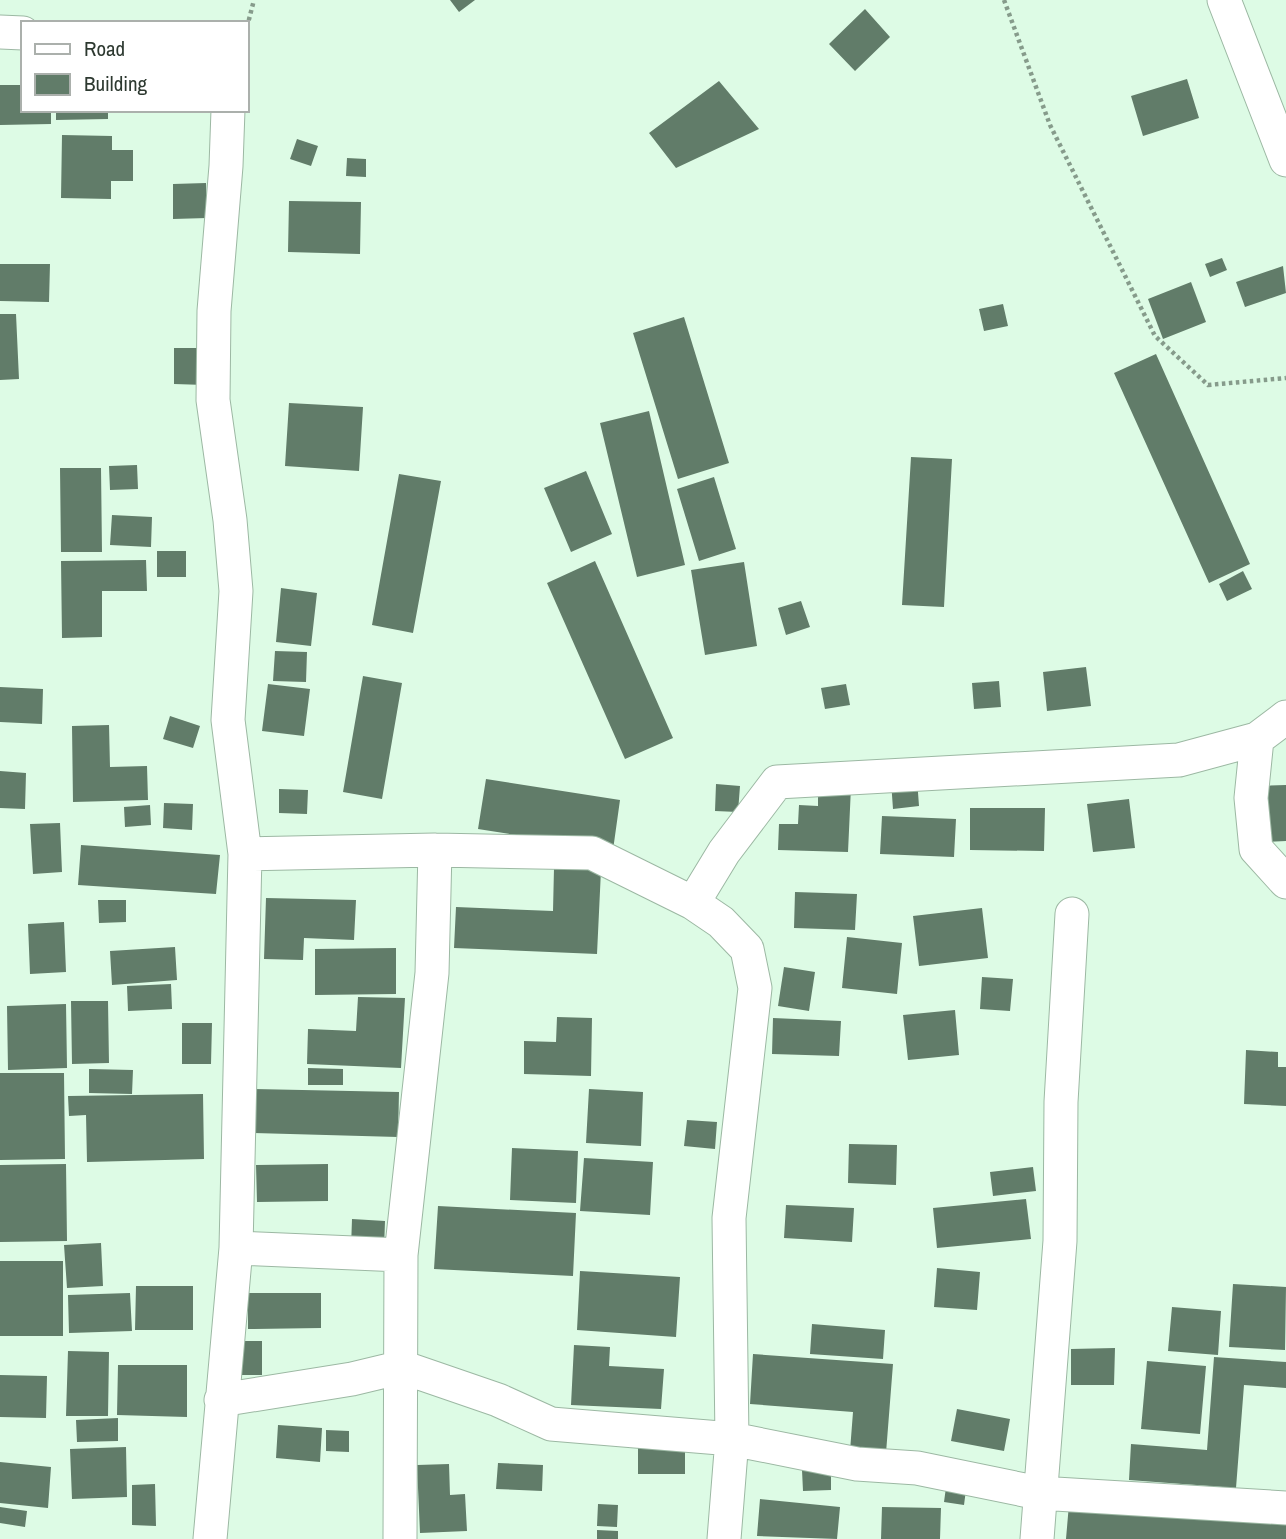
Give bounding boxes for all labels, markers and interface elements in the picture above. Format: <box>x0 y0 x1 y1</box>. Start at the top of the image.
legend <box>21 21 248 112</box>
text: Road <box>84 34 125 63</box>
text: Building <box>84 69 148 98</box>

